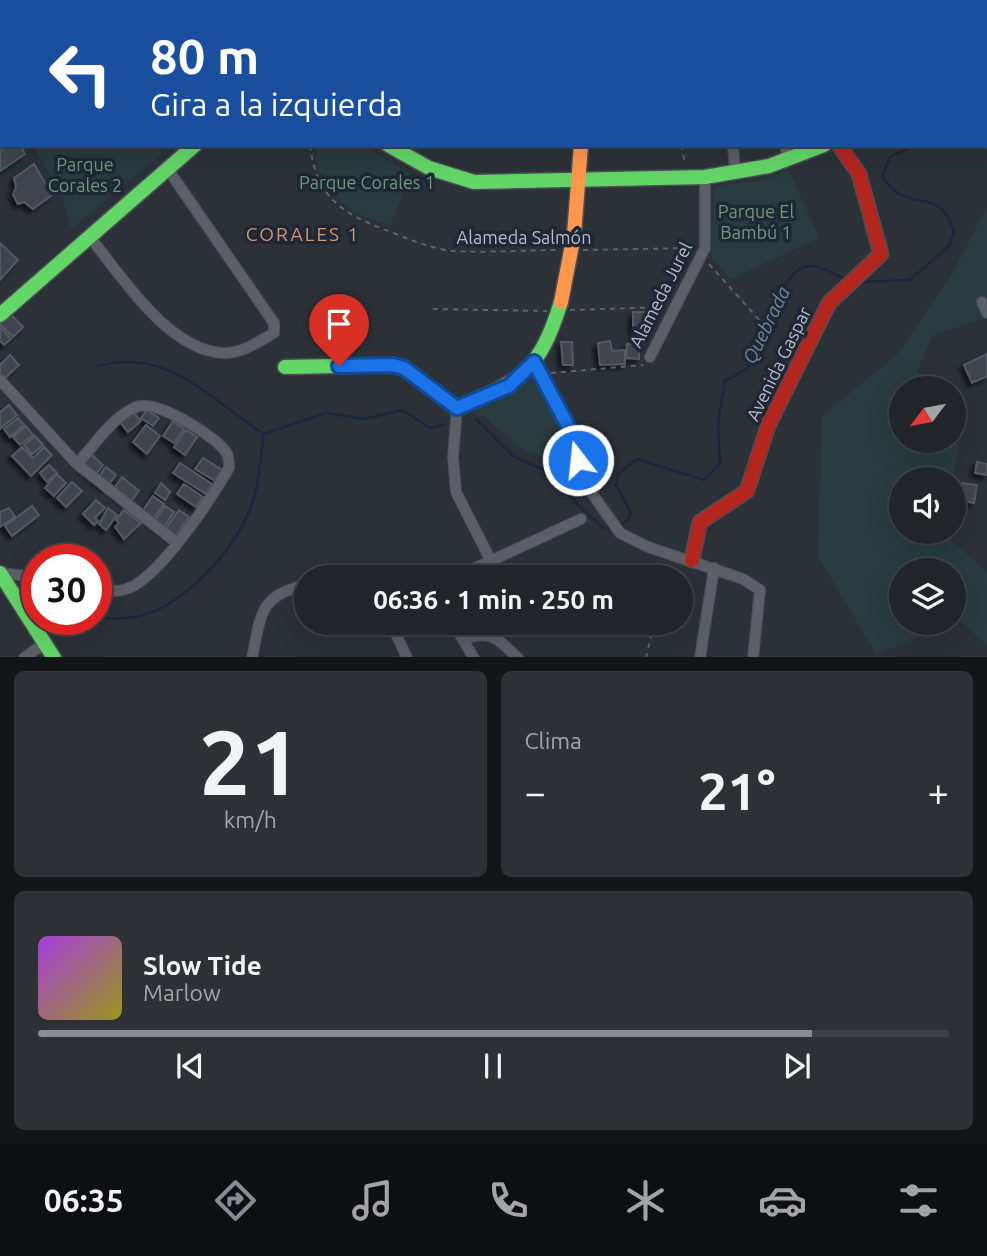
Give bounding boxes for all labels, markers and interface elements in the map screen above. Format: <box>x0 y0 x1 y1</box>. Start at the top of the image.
icon: left <box>35 28 126 119</box>
text: 80 m <box>150 28 259 83</box>
text: Gira a la izquierda <box>150 86 403 122</box>
park label: Parque Corales 2 <box>48 154 122 195</box>
park label: Parque Corales 1 <box>299 172 435 192</box>
park label: Parque El Bambú 1 <box>718 201 794 242</box>
district label: CORALES 1 <box>246 223 360 245</box>
street label: Alameda Salmón <box>457 227 591 247</box>
street label: Alameda Jurel <box>625 238 695 351</box>
water label: Quebrada <box>738 283 794 367</box>
pin <box>309 294 369 366</box>
street label: Avenida Gaspar <box>742 303 814 424</box>
icon: arrive <box>320 305 358 343</box>
north arrow <box>889 376 966 453</box>
map controls <box>889 376 966 635</box>
position arrow <box>541 423 615 497</box>
button: sound <box>889 467 966 544</box>
speed limit sign: 30 <box>21 544 112 635</box>
button: layers <box>889 558 966 635</box>
text: 06:36 · 1 min · 250 m <box>373 585 614 614</box>
text: 21 <box>199 710 302 812</box>
text: Clima <box>525 728 582 753</box>
text: 21° <box>698 762 775 820</box>
text: − <box>525 771 546 813</box>
text: + <box>928 771 949 813</box>
text: km/h <box>224 807 277 832</box>
text: Slow Tide <box>143 951 262 980</box>
text: Marlow <box>143 980 221 1005</box>
icon: previous <box>171 1047 209 1085</box>
icon: pause <box>474 1047 512 1085</box>
icon: next <box>778 1047 816 1085</box>
icon: directions <box>211 1176 260 1225</box>
icon: music <box>348 1176 397 1225</box>
icon: phone <box>484 1176 533 1225</box>
icon: climate <box>621 1176 670 1225</box>
icon: car <box>758 1176 807 1225</box>
icon: filters <box>894 1176 943 1225</box>
text: 06:35 <box>44 1182 124 1218</box>

